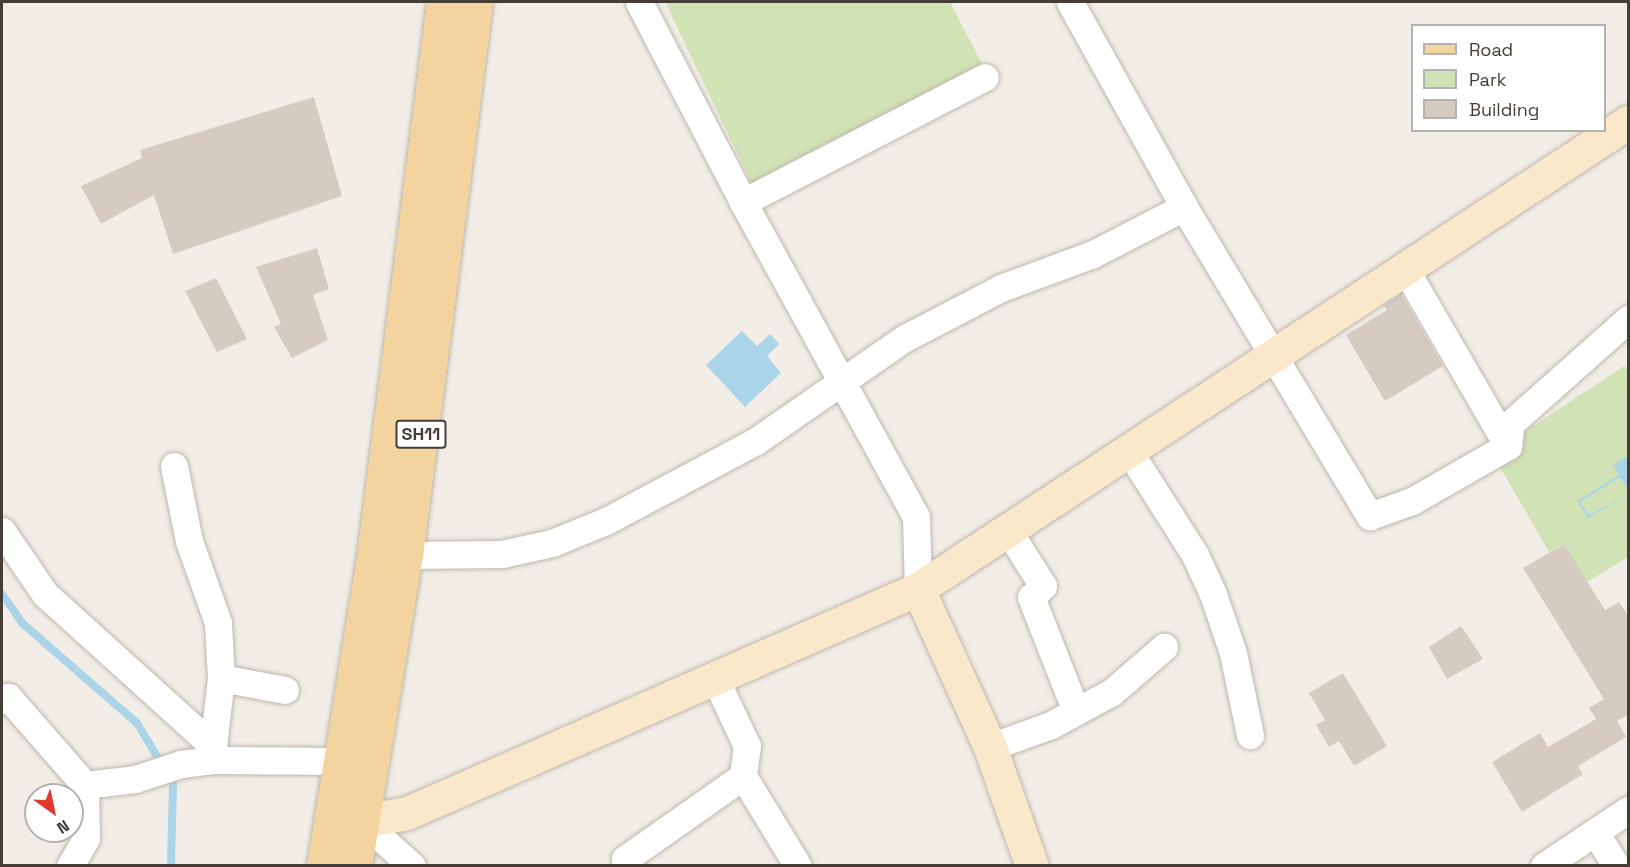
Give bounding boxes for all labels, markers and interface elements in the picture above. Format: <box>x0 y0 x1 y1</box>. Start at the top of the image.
legend <box>1411 24 1606 132</box>
text: Road <box>1469 38 1513 61</box>
text: Park <box>1469 68 1506 91</box>
text: Building <box>1469 98 1539 121</box>
road number: SH11 <box>396 419 446 449</box>
north arrow <box>24 783 84 843</box>
text: N <box>53 815 73 839</box>

